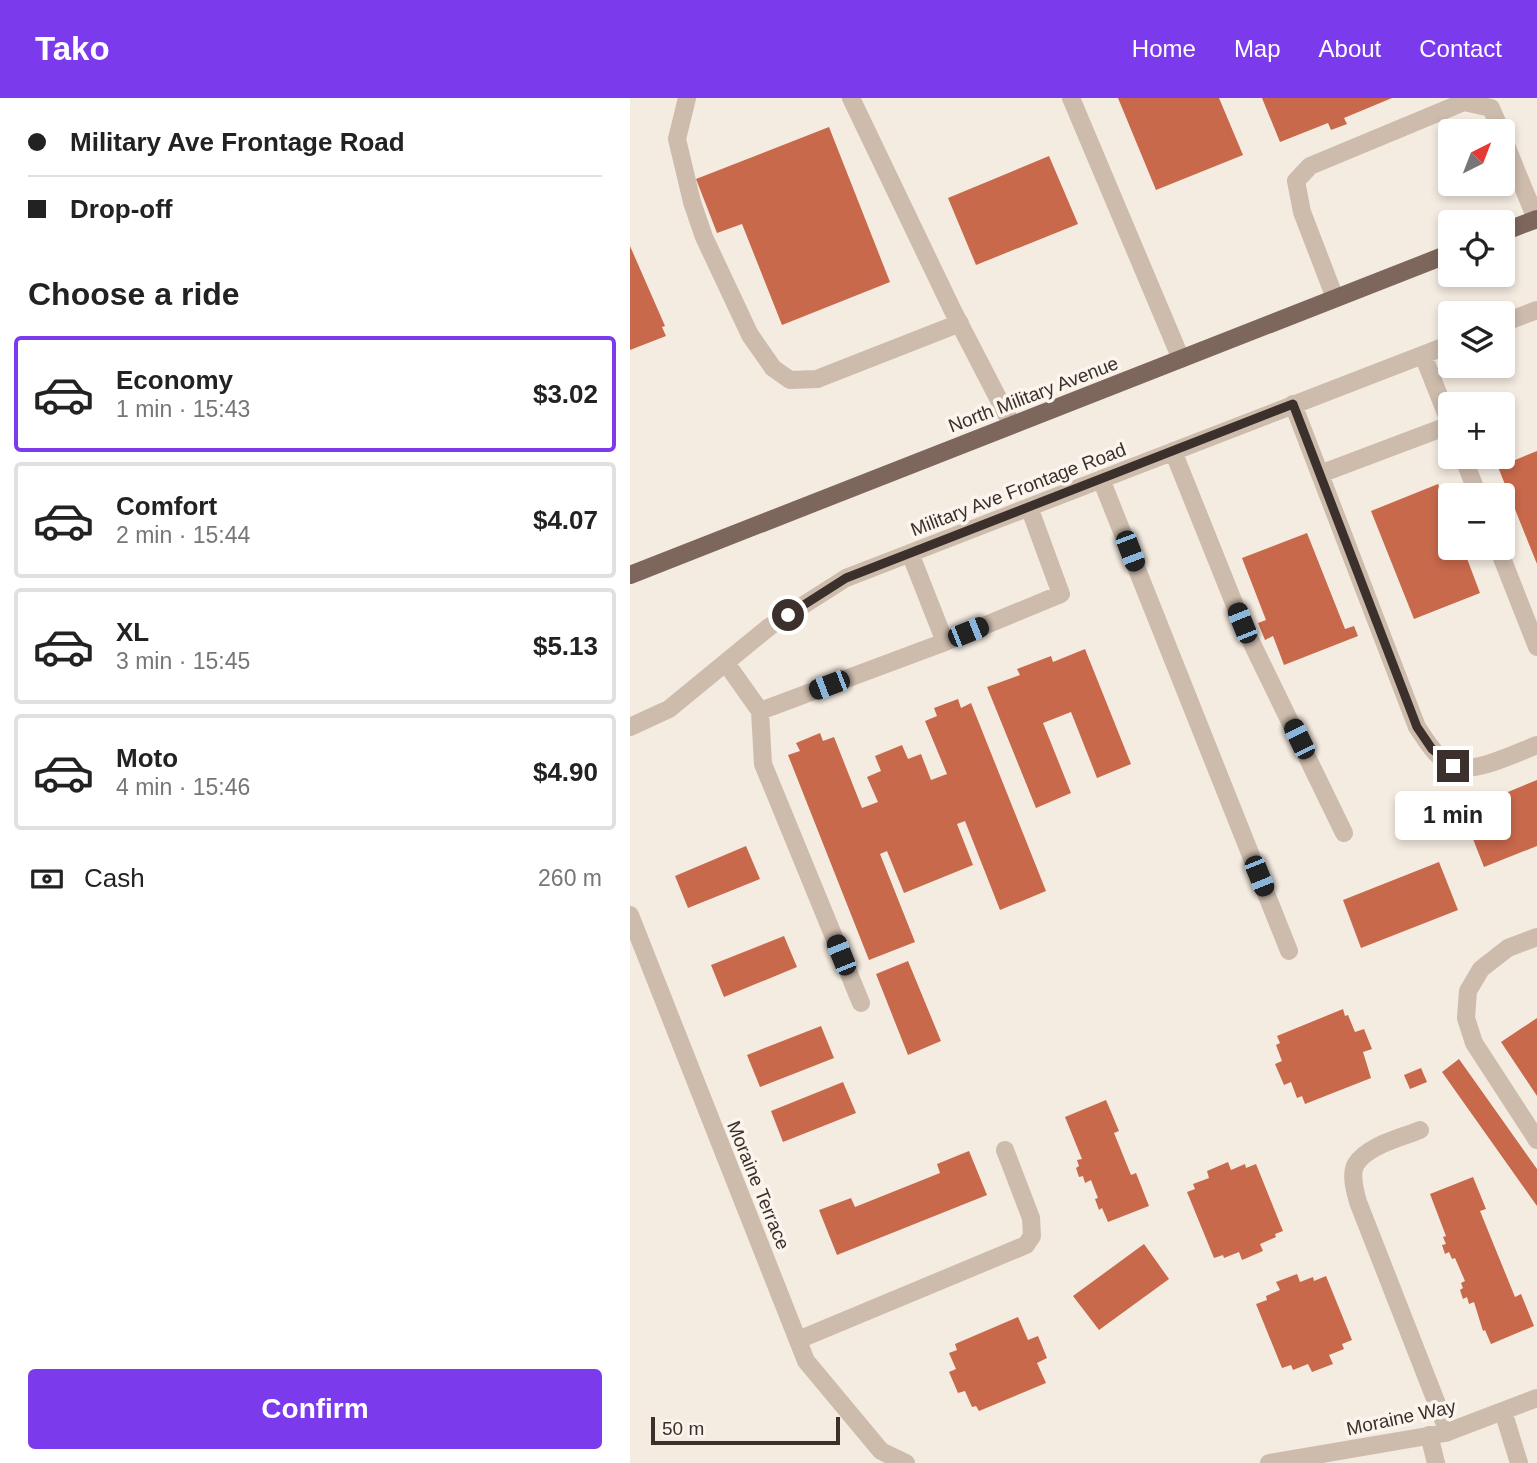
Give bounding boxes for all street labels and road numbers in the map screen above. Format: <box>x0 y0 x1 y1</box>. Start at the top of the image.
street label: North Military Avenue <box>945 352 1121 437</box>
street label: Military Ave Frontage Road <box>908 439 1129 540</box>
street label: Moraine Terrace <box>723 1118 794 1253</box>
street label: Moraine Way <box>1345 1396 1458 1439</box>

